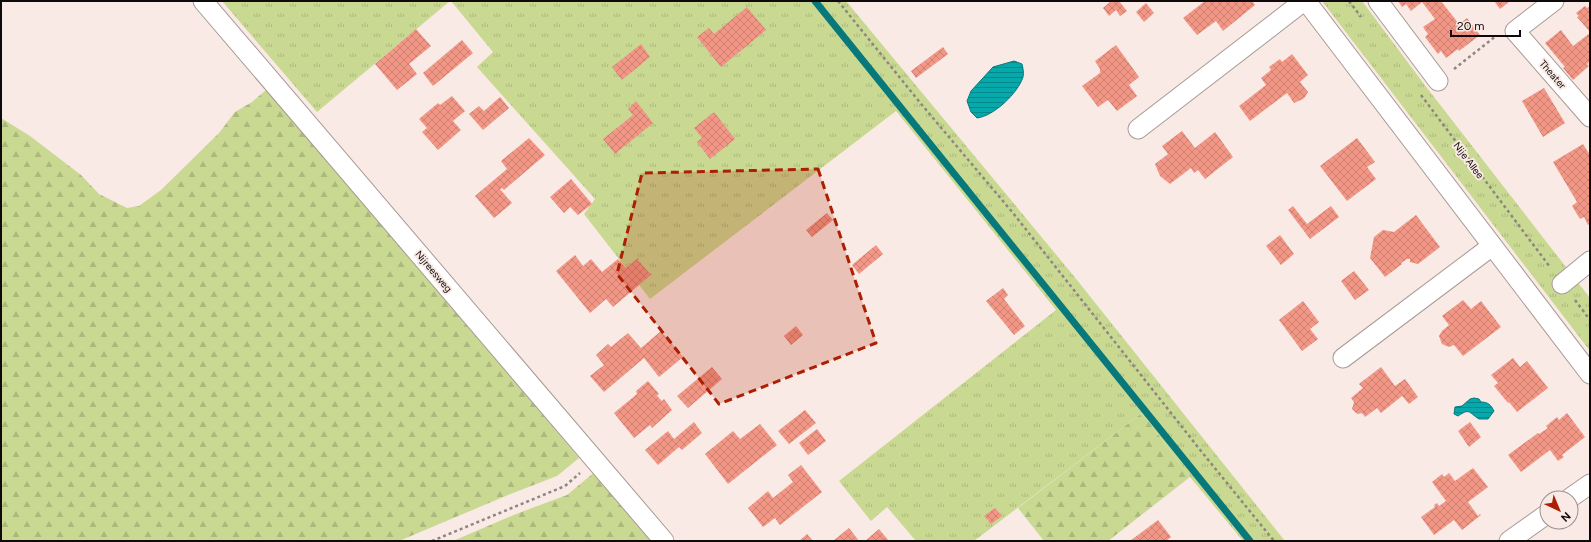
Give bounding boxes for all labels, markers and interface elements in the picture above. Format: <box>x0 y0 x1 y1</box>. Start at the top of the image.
scale bar <box>1451 12 1520 38</box>
text: 20 m <box>1457 19 1485 33</box>
street label: Theater <box>1536 57 1569 92</box>
street label: Nije Allee <box>1451 139 1487 182</box>
street label: Nijreesweg <box>412 248 455 295</box>
north arrow <box>1539 490 1579 530</box>
text: N <box>1558 509 1573 524</box>

